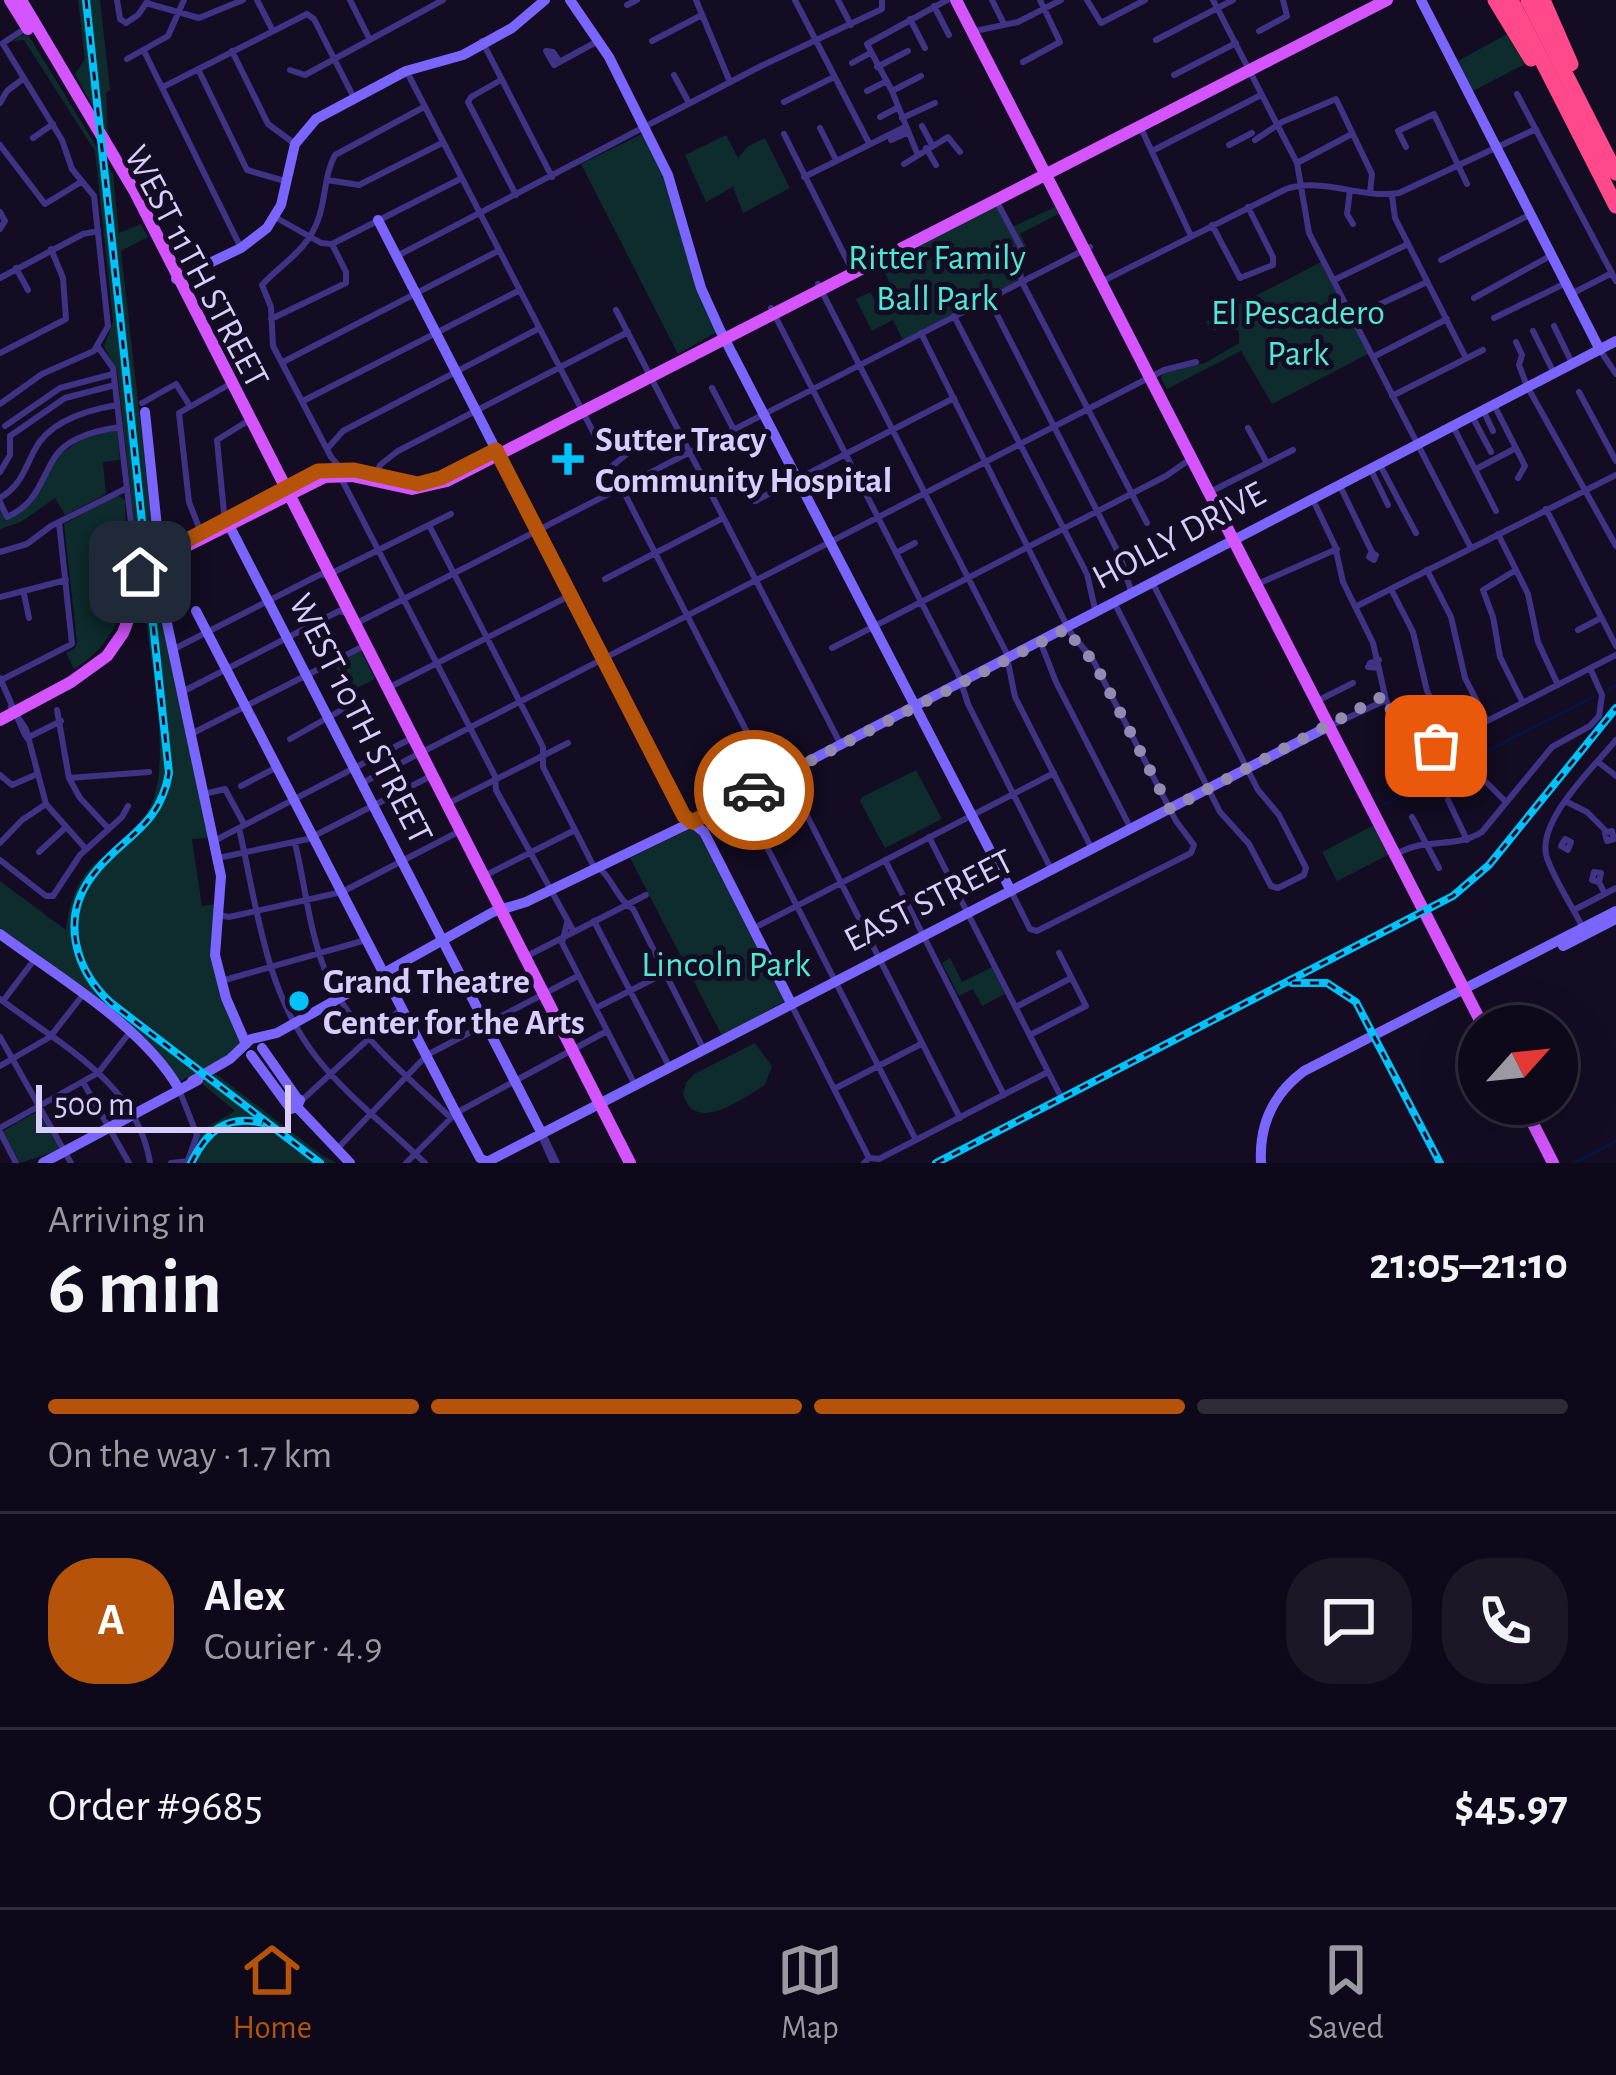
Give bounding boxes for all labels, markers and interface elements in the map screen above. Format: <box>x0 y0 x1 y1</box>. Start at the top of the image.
street label: WEST 11TH STREET <box>117 140 275 394</box>
park label: Ritter Family Ball Park <box>848 240 1026 317</box>
park label: El Pescadero Park <box>1211 295 1385 372</box>
place label: Sutter Tracy Community Hospital <box>595 422 892 499</box>
marker: Sutter Tracy Community Hospital <box>552 443 584 475</box>
street label: HOLLY DRIVE <box>1087 475 1271 596</box>
pin <box>89 521 191 623</box>
icon: home <box>107 539 173 605</box>
street label: WEST 10TH STREET <box>282 588 439 850</box>
pin <box>1385 695 1487 797</box>
icon: bag <box>1403 713 1469 779</box>
courier <box>694 730 814 850</box>
icon: car <box>721 757 787 823</box>
street label: EAST STREET <box>839 843 1019 959</box>
park label: Lincoln Park <box>641 947 811 983</box>
place label: Grand Theatre Center for the Arts <box>323 964 585 1041</box>
marker: Grand Theatre Center for the Arts <box>286 988 312 1014</box>
north arrow <box>1458 1005 1578 1125</box>
map controls <box>1458 1005 1578 1125</box>
scale bar <box>36 1079 291 1132</box>
text: 500 m <box>54 1089 135 1122</box>
text: Arriving in <box>48 1201 206 1240</box>
text: 21:05–21:10 <box>1369 1242 1568 1287</box>
text: 6 min <box>48 1250 222 1328</box>
text: On the way · 1.7 km <box>48 1436 332 1475</box>
button: chat <box>1286 1558 1412 1684</box>
button: phone <box>1442 1558 1568 1684</box>
text: Alex <box>204 1574 285 1619</box>
text: A <box>97 1598 125 1643</box>
text: Courier · 4.9 <box>204 1628 383 1667</box>
text: Order #9685 <box>48 1784 263 1829</box>
text: $45.97 <box>1454 1784 1568 1829</box>
tab: Home <box>233 1937 312 2049</box>
tab: Map <box>777 1937 843 2049</box>
tab: Saved <box>1308 1937 1383 2049</box>

